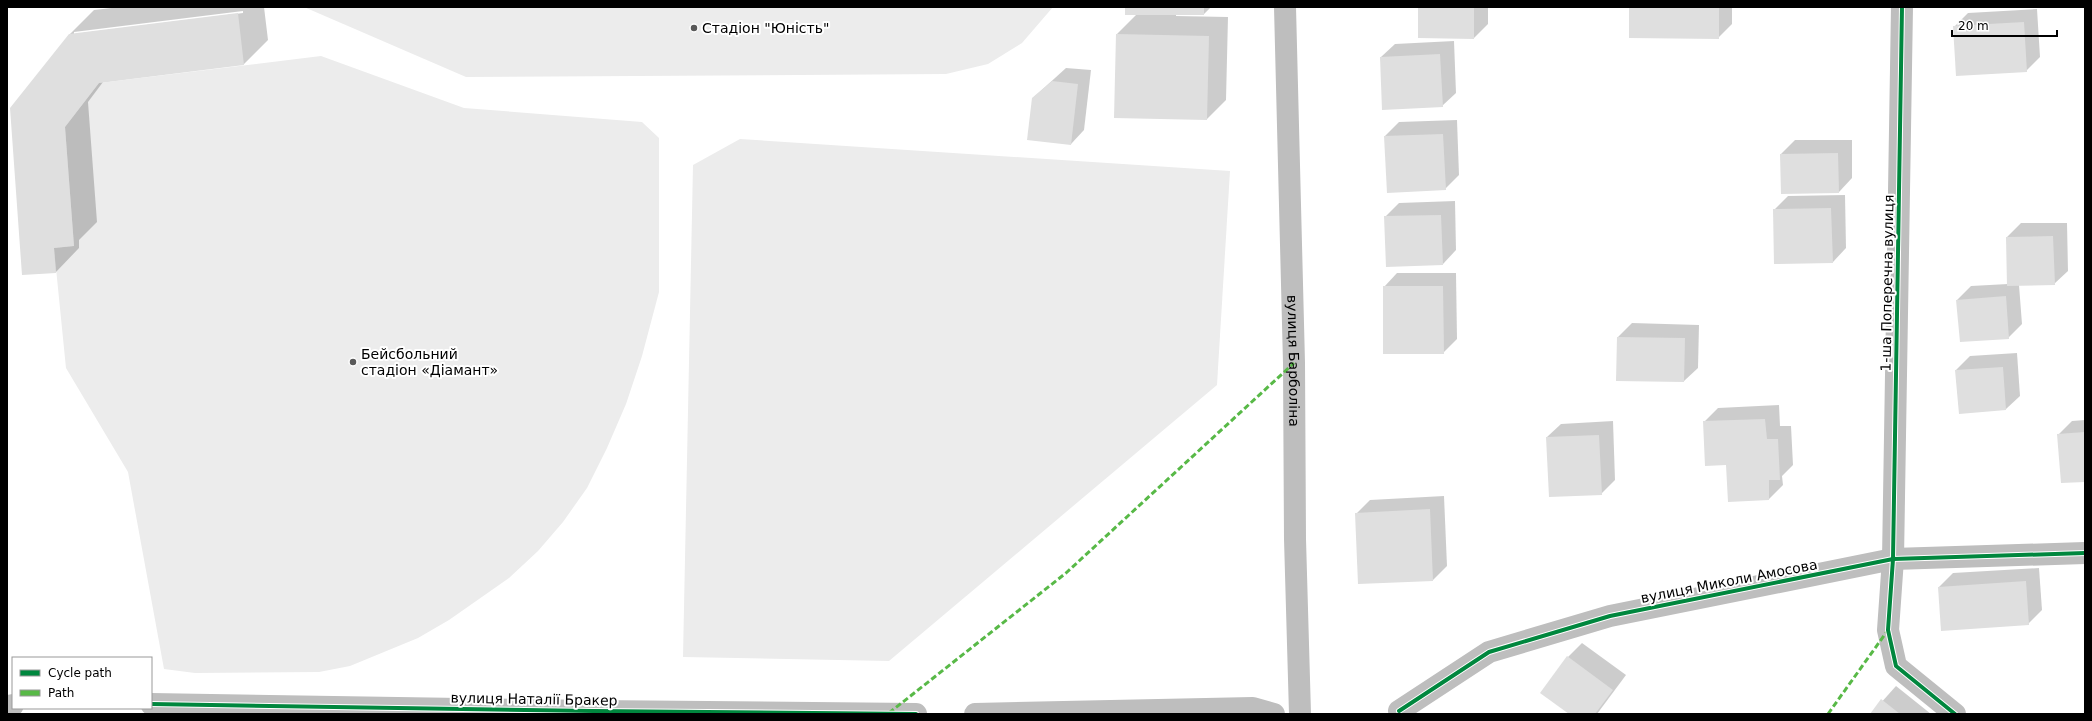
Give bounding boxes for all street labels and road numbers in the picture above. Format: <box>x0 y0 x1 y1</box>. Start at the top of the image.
street label: 1-ша Поперечна вулиця <box>1877 194 1897 372</box>
street label: вулиця Барболіна <box>1284 295 1302 427</box>
street label: вулиця Миколи Амосова <box>1639 556 1819 606</box>
street label: вулиця Наталії Бракер <box>450 690 618 708</box>

